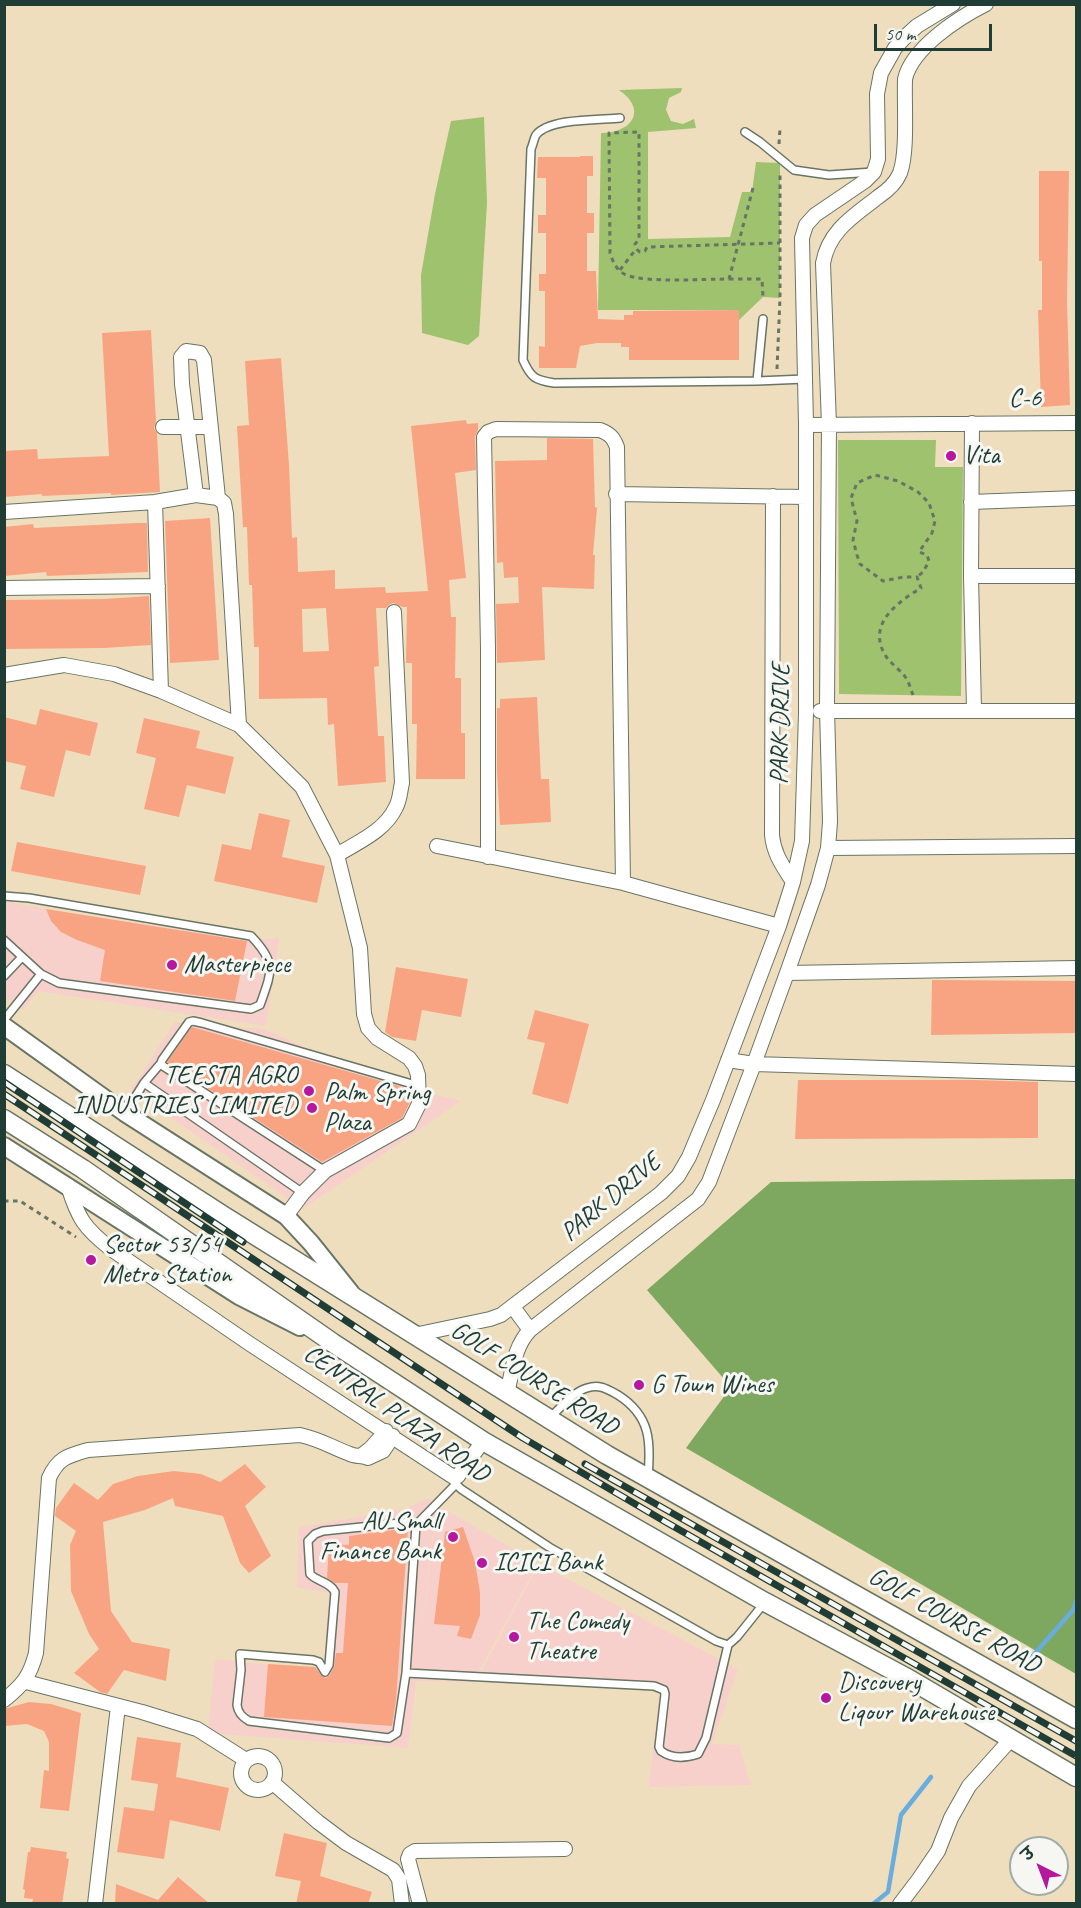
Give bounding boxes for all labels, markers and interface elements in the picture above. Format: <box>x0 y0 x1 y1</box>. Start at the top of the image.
scale bar <box>877 12 996 50</box>
text: 50 m <box>885 23 916 45</box>
street label: C-6 <box>1009 383 1041 415</box>
place label: Vita <box>963 440 1000 472</box>
marker: Vita <box>944 449 958 463</box>
street label: PARK DRIVE <box>764 663 798 785</box>
place label: Masterpiece <box>184 949 290 981</box>
marker: Masterpiece <box>165 958 179 972</box>
place label: TEESTA AGRO INDUSTRIES LIMITED <box>73 1060 297 1122</box>
place label: Palm Spring Plaza <box>324 1077 431 1138</box>
marker: TEESTA AGRO INDUSTRIES LIMITED <box>302 1084 316 1098</box>
marker: Palm Spring Plaza <box>305 1101 319 1115</box>
street label: PARK DRIVE <box>555 1147 667 1249</box>
place label: Sector 53/54 Metro Station <box>103 1229 231 1290</box>
marker: Sector 53/54 Metro Station <box>84 1253 98 1267</box>
street label: GOLF COURSE ROAD <box>445 1315 623 1443</box>
street label: CENTRAL PLAZA ROAD <box>297 1338 495 1490</box>
place label: G Town Wines <box>651 1369 773 1401</box>
marker: G Town Wines <box>632 1378 646 1392</box>
place label: AU Small Finance Bank <box>320 1506 441 1568</box>
marker: AU Small Finance Bank <box>446 1530 460 1544</box>
place label: ICICI Bank <box>494 1547 602 1579</box>
marker: ICICI Bank <box>475 1556 489 1570</box>
street label: GOLF COURSE ROAD <box>863 1561 1045 1681</box>
place label: The Comedy Theatre <box>526 1606 629 1667</box>
marker: The Comedy Theatre <box>507 1630 521 1644</box>
place label: Discovery Liqour Warehouse <box>838 1667 994 1728</box>
marker: Discovery Liqour Warehouse <box>819 1691 833 1705</box>
north arrow <box>1009 1836 1069 1896</box>
text: उ <box>1018 1843 1039 1865</box>

